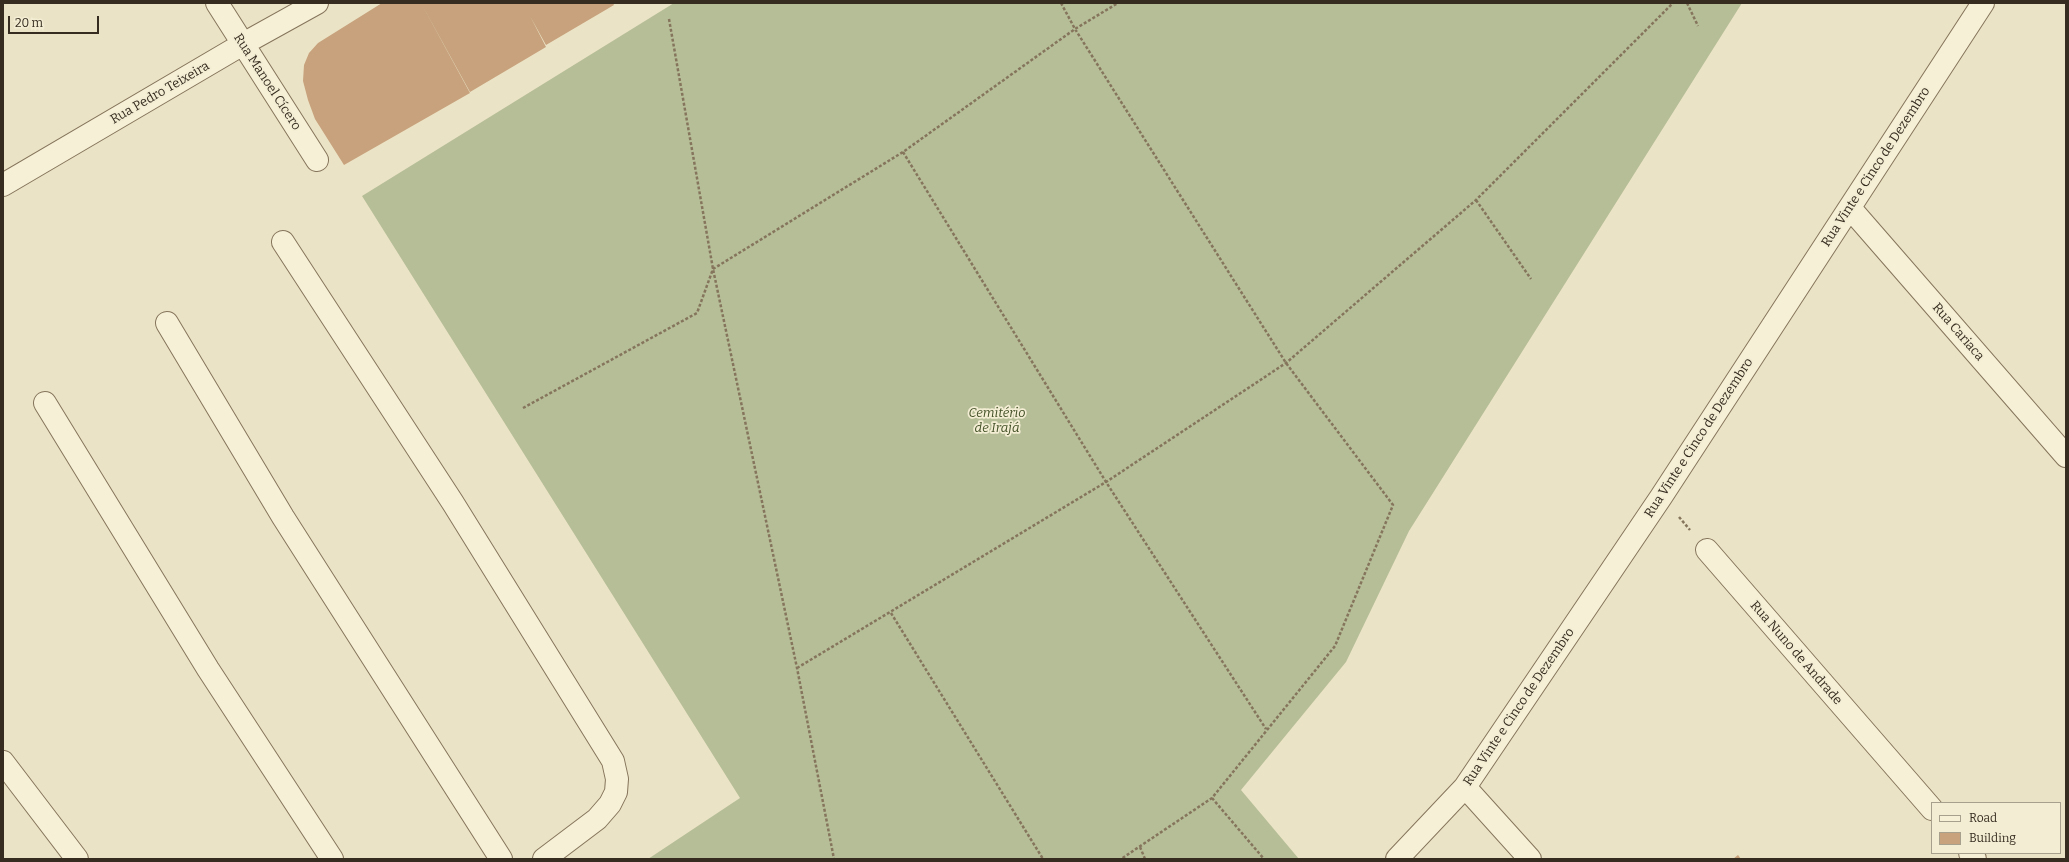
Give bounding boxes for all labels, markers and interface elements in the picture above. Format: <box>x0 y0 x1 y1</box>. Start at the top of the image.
scale bar <box>10 8 101 34</box>
text: 20 m <box>15 16 43 30</box>
street label: Rua Manoel Cícero <box>230 31 304 133</box>
street label: Rua Pedro Teixeira <box>108 58 212 128</box>
street label: Rua Vinte e Cinco de Dezembro <box>1818 84 1934 250</box>
street label: Rua Cariaca <box>1929 300 1987 364</box>
street label: Rua Vinte e Cinco de Dezembro <box>1641 355 1757 521</box>
park label: Cemitério de Irajá <box>969 405 1025 436</box>
street label: Rua Nuno de Andrade <box>1747 598 1845 708</box>
street label: Rua Vinte e Cinco de Dezembro <box>1460 625 1578 789</box>
legend <box>1931 802 2061 854</box>
text: Road <box>1969 811 1997 825</box>
text: Building <box>1969 831 2016 845</box>

